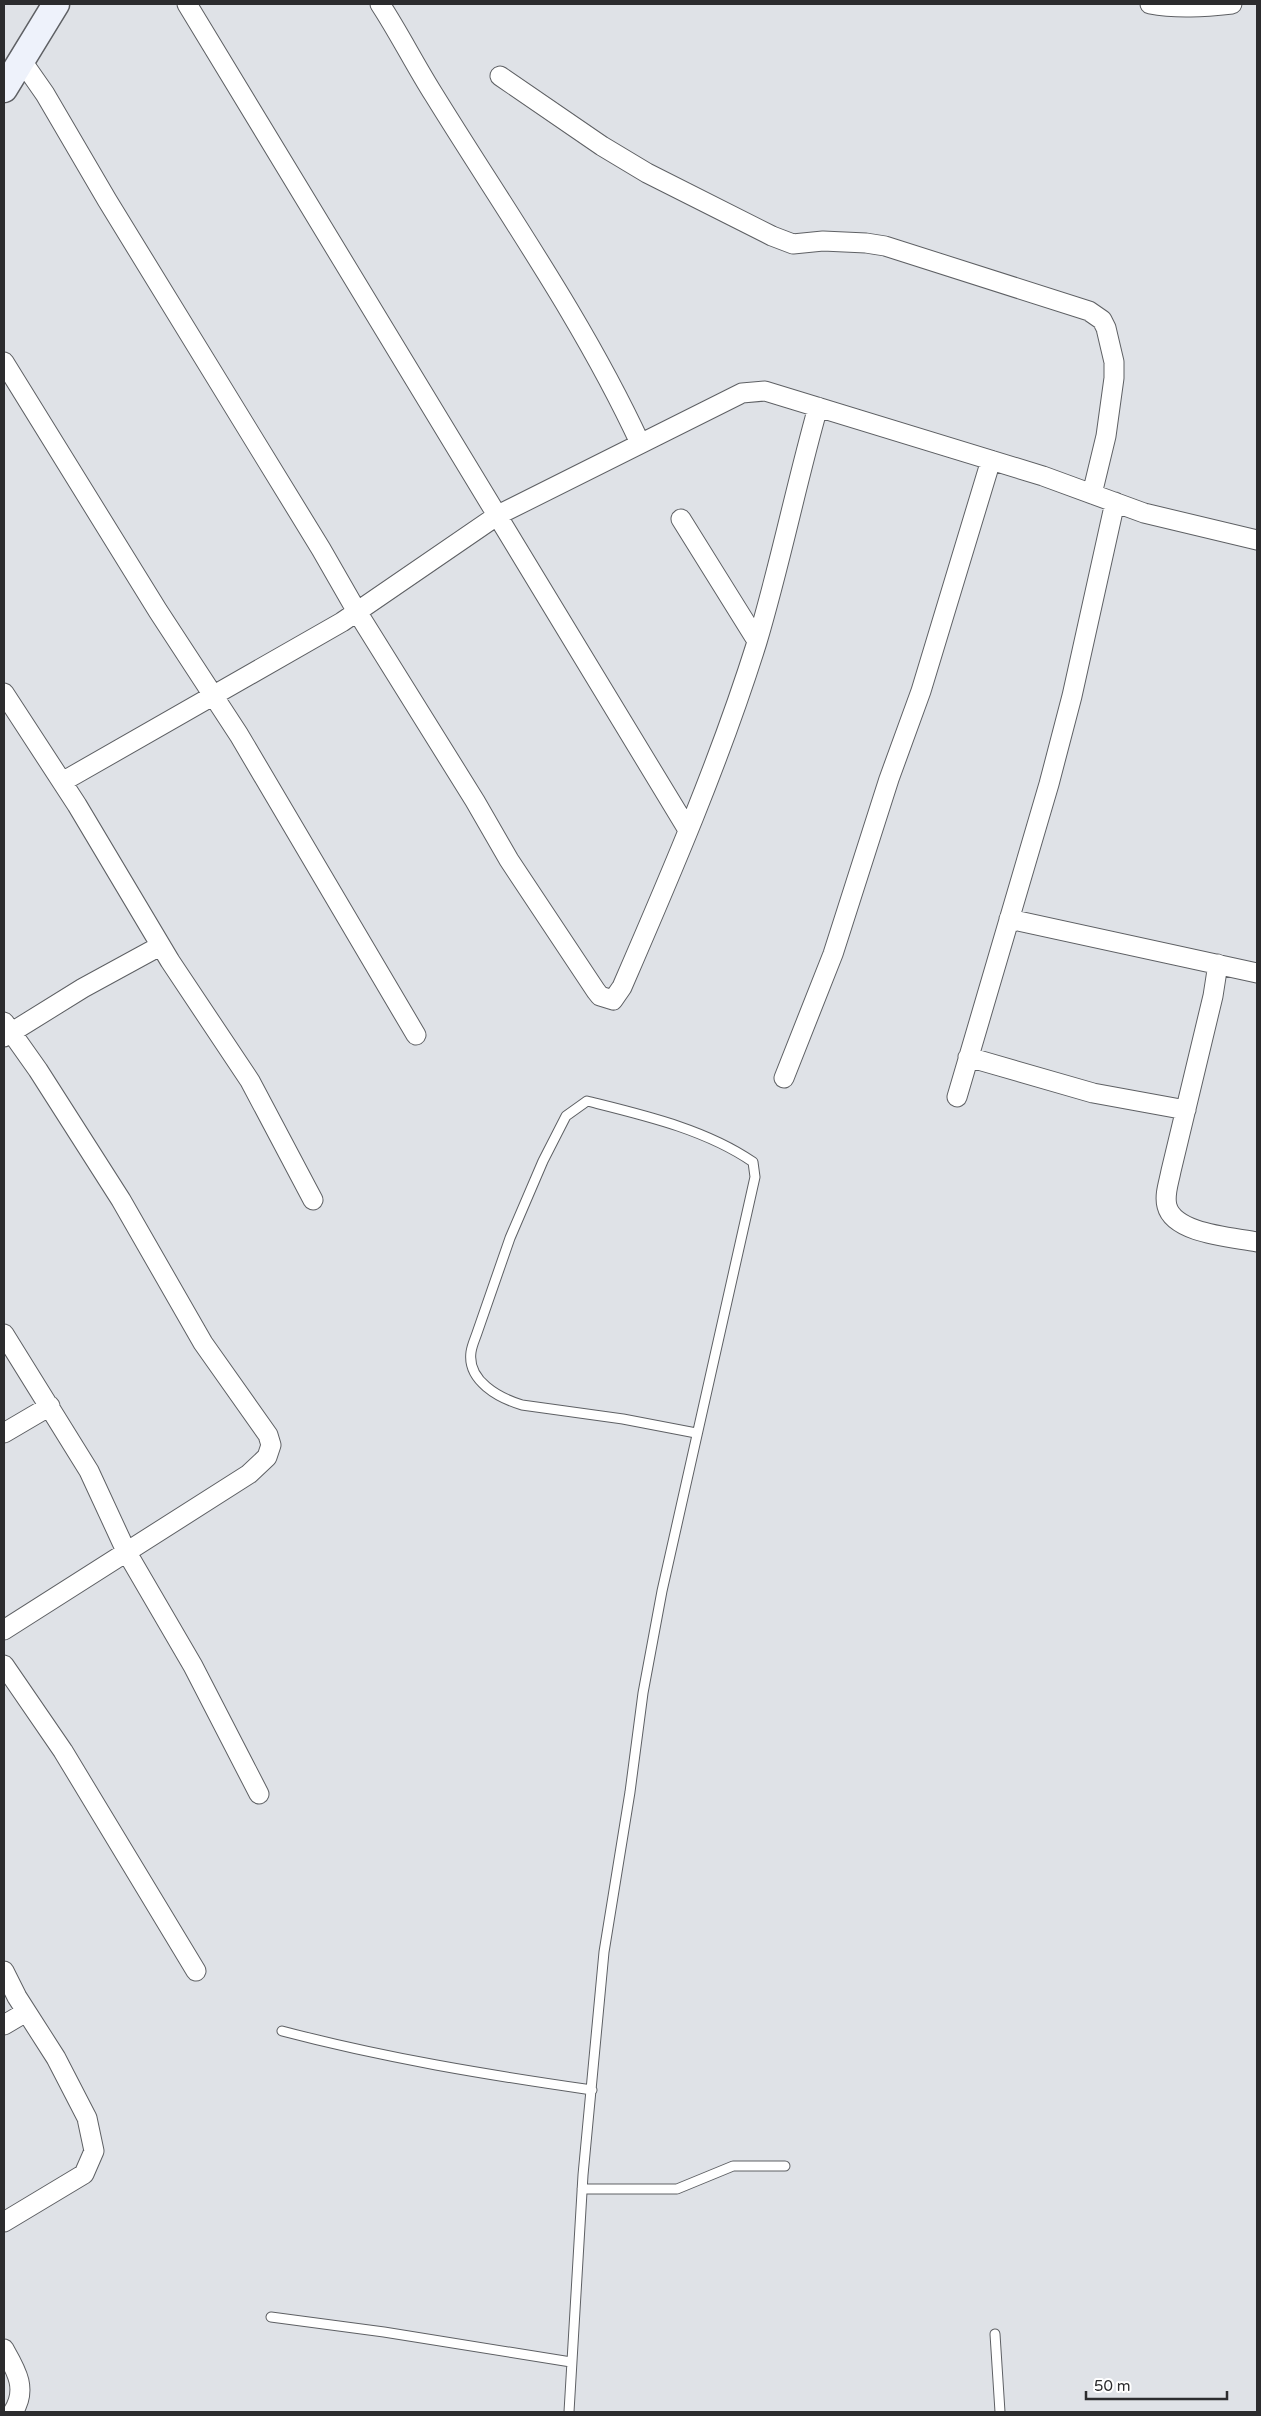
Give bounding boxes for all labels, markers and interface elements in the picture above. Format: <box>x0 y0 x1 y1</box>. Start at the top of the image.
scale bar <box>1086 2368 1227 2400</box>
text: 50 m <box>1094 2377 1131 2395</box>

